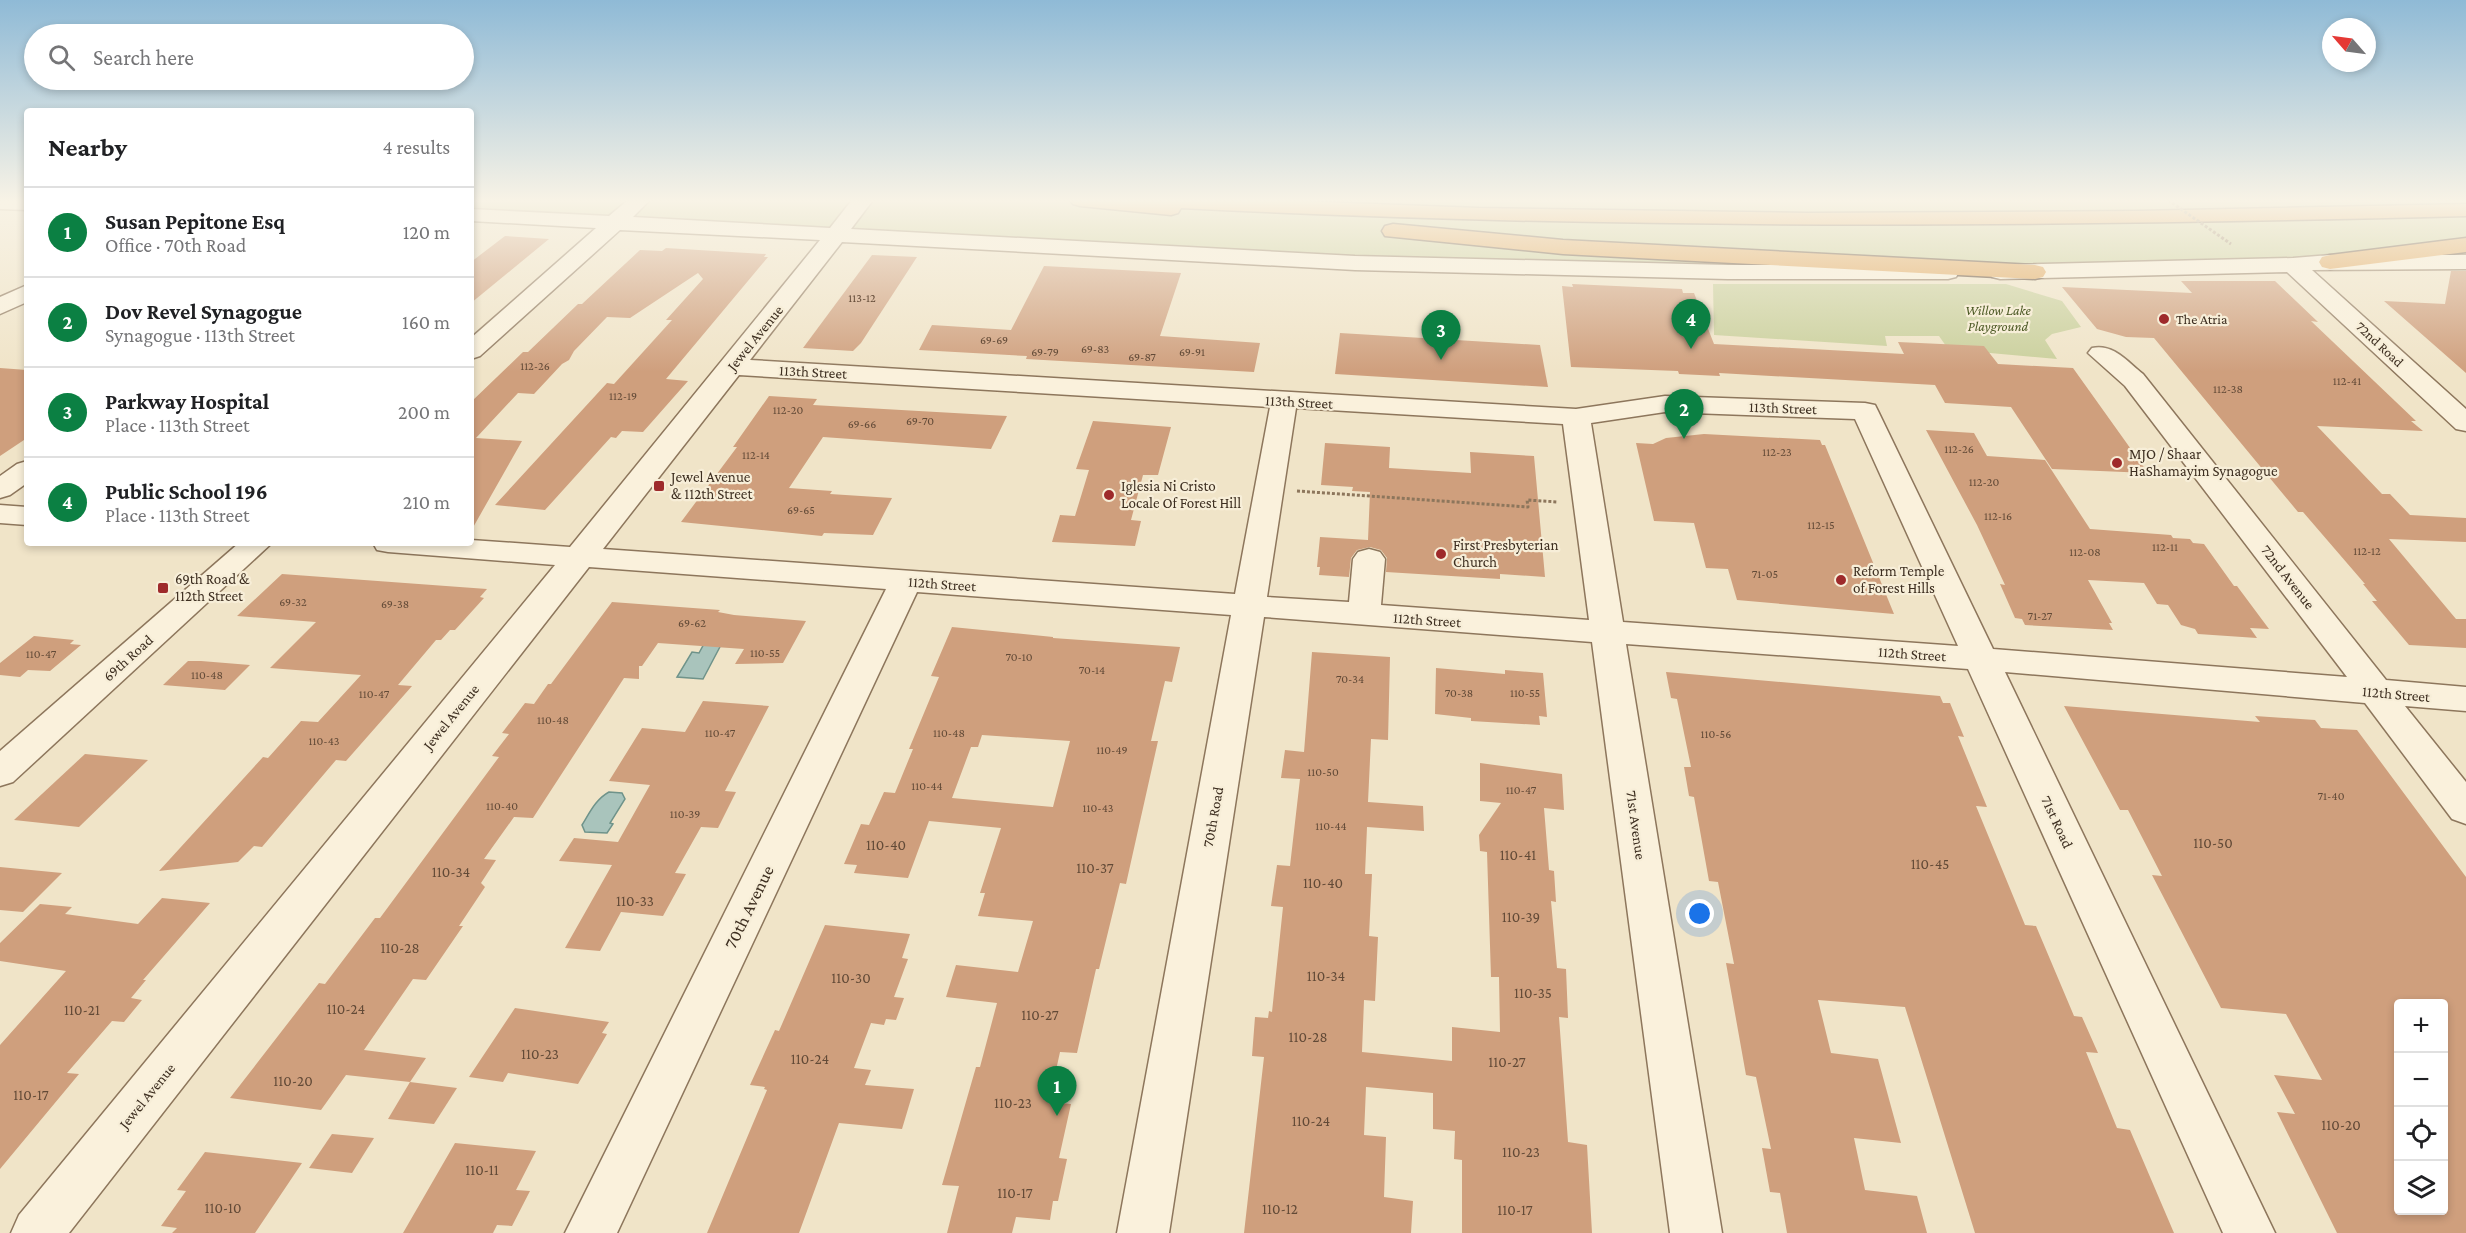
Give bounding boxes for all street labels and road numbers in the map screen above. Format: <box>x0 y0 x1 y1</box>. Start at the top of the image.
street label: Jewel Avenue <box>723 302 787 376</box>
street label: 72nd Road <box>2353 318 2407 370</box>
street label: 113th Street <box>779 362 848 382</box>
street label: 113th Street <box>1265 392 1334 412</box>
street label: 113th Street <box>1749 399 1818 417</box>
street label: 72nd Avenue <box>2258 542 2318 613</box>
street label: 112th Street <box>907 574 978 594</box>
street label: 112th Street <box>1392 610 1463 630</box>
street label: 69th Road <box>100 632 156 684</box>
street label: 112th Street <box>1877 644 1948 664</box>
street label: Jewel Avenue <box>419 681 483 755</box>
street label: 112th Street <box>2361 683 2432 705</box>
street label: 70th Road <box>1200 785 1226 849</box>
street label: 71st Avenue <box>1623 789 1649 861</box>
street label: 71st Road <box>2038 793 2076 851</box>
street label: 70th Avenue <box>720 862 778 952</box>
street label: Jewel Avenue <box>115 1060 179 1134</box>

